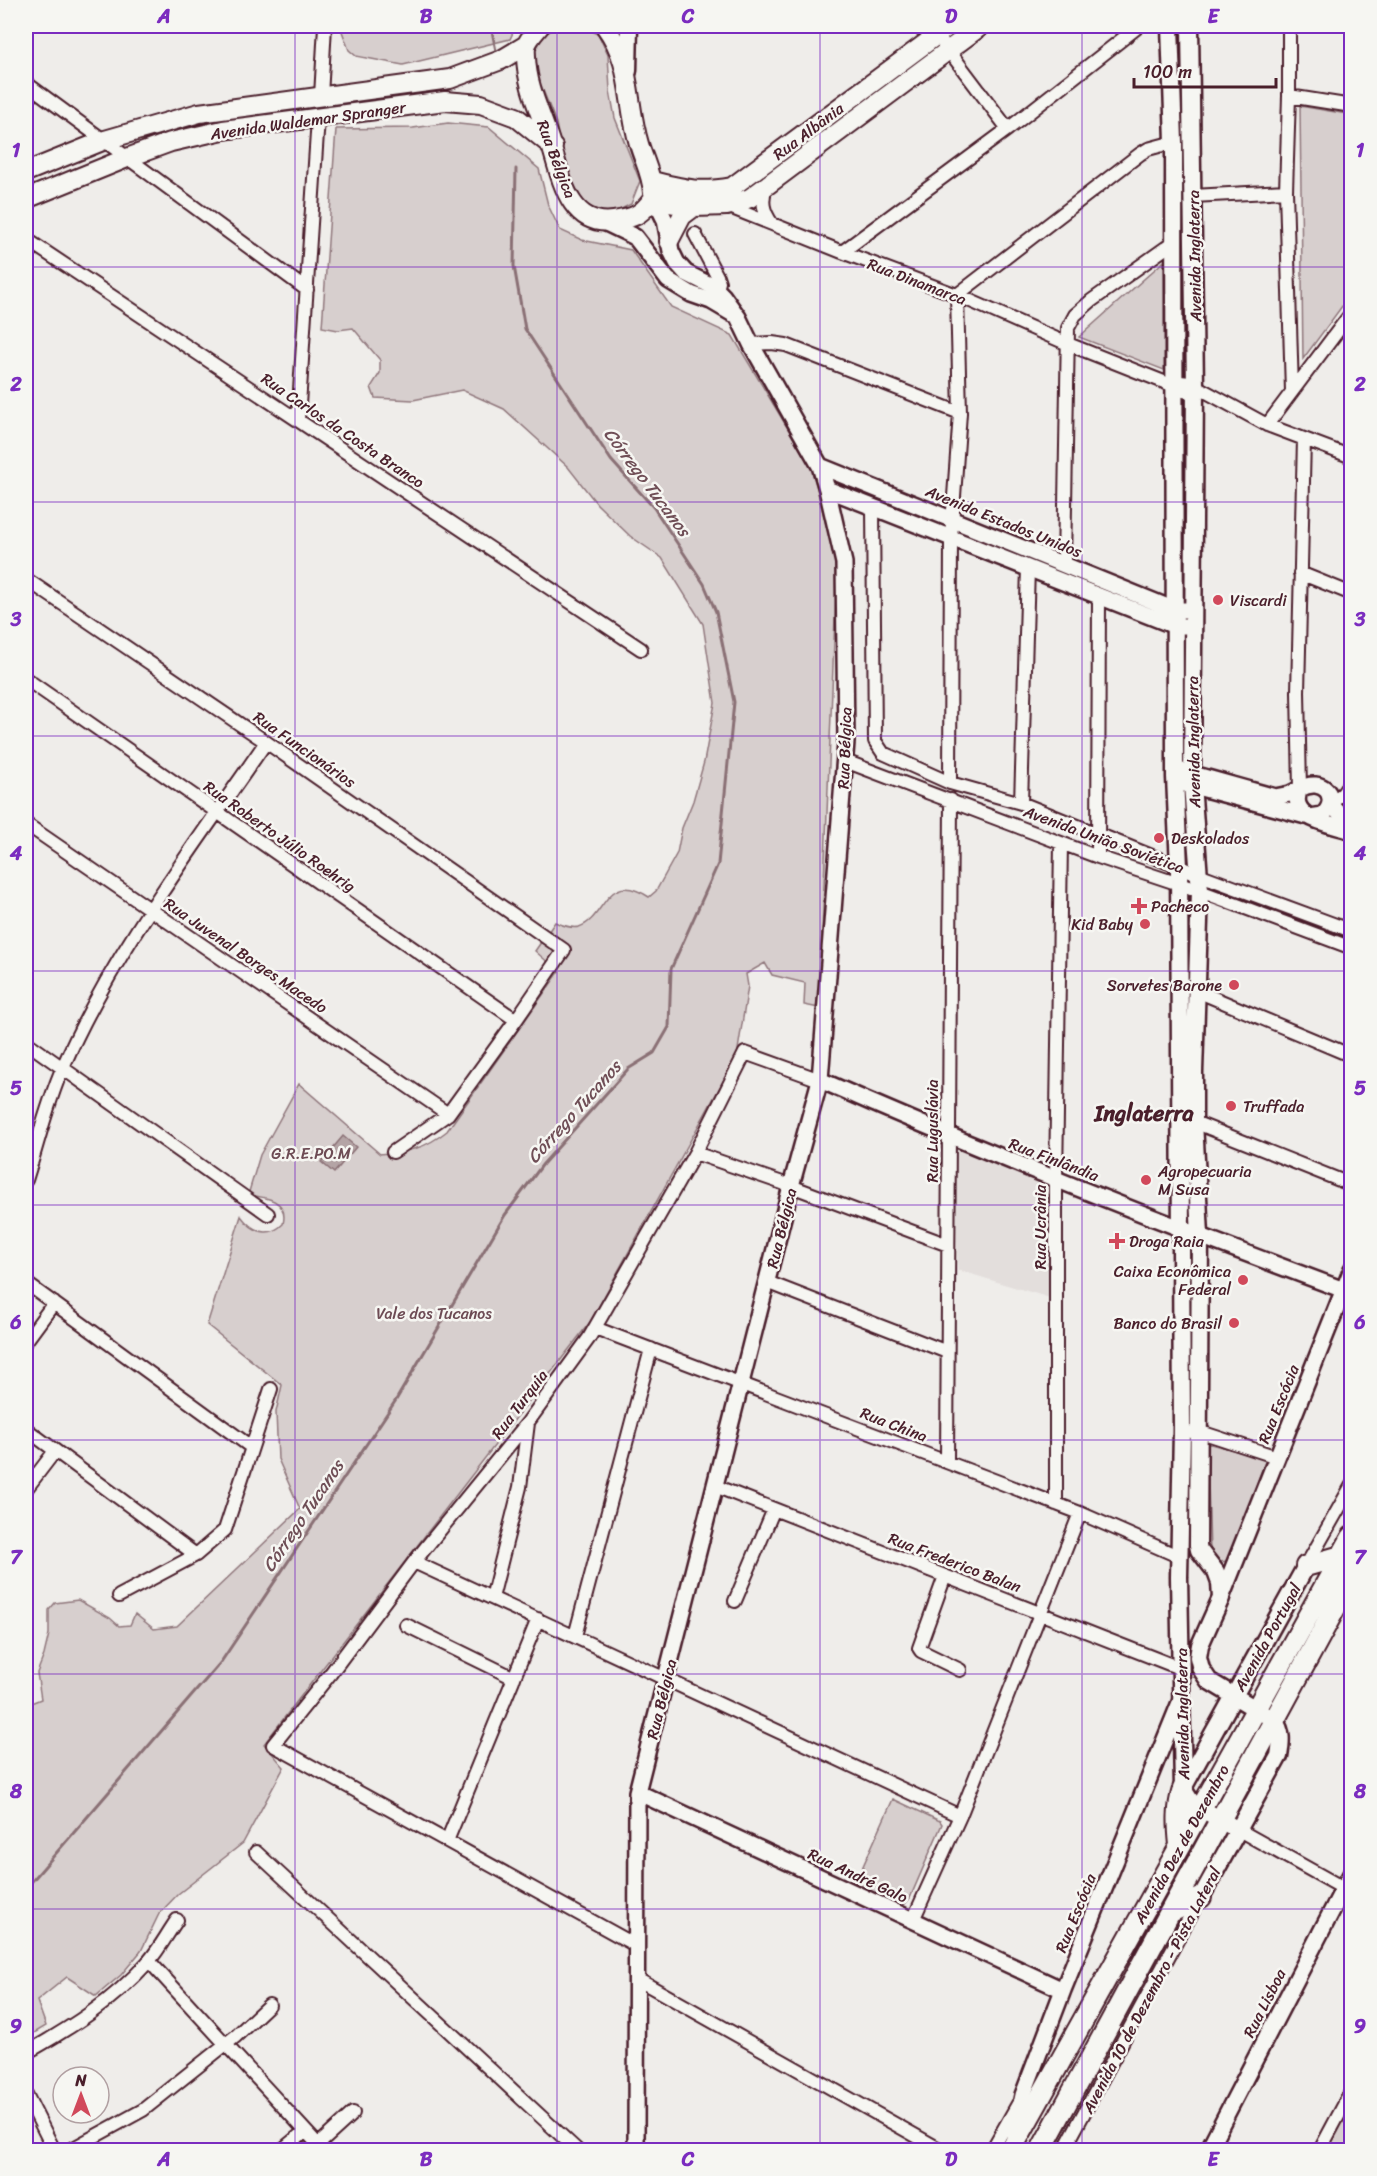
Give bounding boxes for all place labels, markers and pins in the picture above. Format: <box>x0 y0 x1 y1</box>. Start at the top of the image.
place label: Viscardi <box>1230 586 1287 615</box>
marker: Viscardi <box>1211 593 1225 607</box>
place label: Deskolados <box>1171 824 1250 853</box>
marker: Deskolados <box>1152 831 1166 845</box>
place label: Pacheco <box>1151 892 1209 921</box>
marker: Pacheco <box>1132 899 1146 913</box>
place label: Kid Baby <box>1071 910 1134 939</box>
marker: Kid Baby <box>1138 917 1152 931</box>
place label: Sorvetes Barone <box>1107 971 1222 1000</box>
marker: Sorvetes Barone <box>1227 978 1241 992</box>
place label: Truffada <box>1243 1092 1304 1121</box>
marker: Truffada <box>1224 1099 1238 1113</box>
place label: Agropecuaria M Susa <box>1157 1157 1252 1204</box>
marker: Agropecuaria M Susa <box>1139 1173 1153 1187</box>
place label: Droga Raia <box>1129 1227 1205 1256</box>
marker: Droga Raia <box>1110 1234 1124 1248</box>
place label: Caixa Econômica Federal <box>1114 1257 1231 1304</box>
marker: Caixa Econômica Federal <box>1236 1273 1250 1287</box>
place label: Banco do Brasil <box>1113 1309 1222 1338</box>
marker: Banco do Brasil <box>1227 1316 1241 1330</box>

